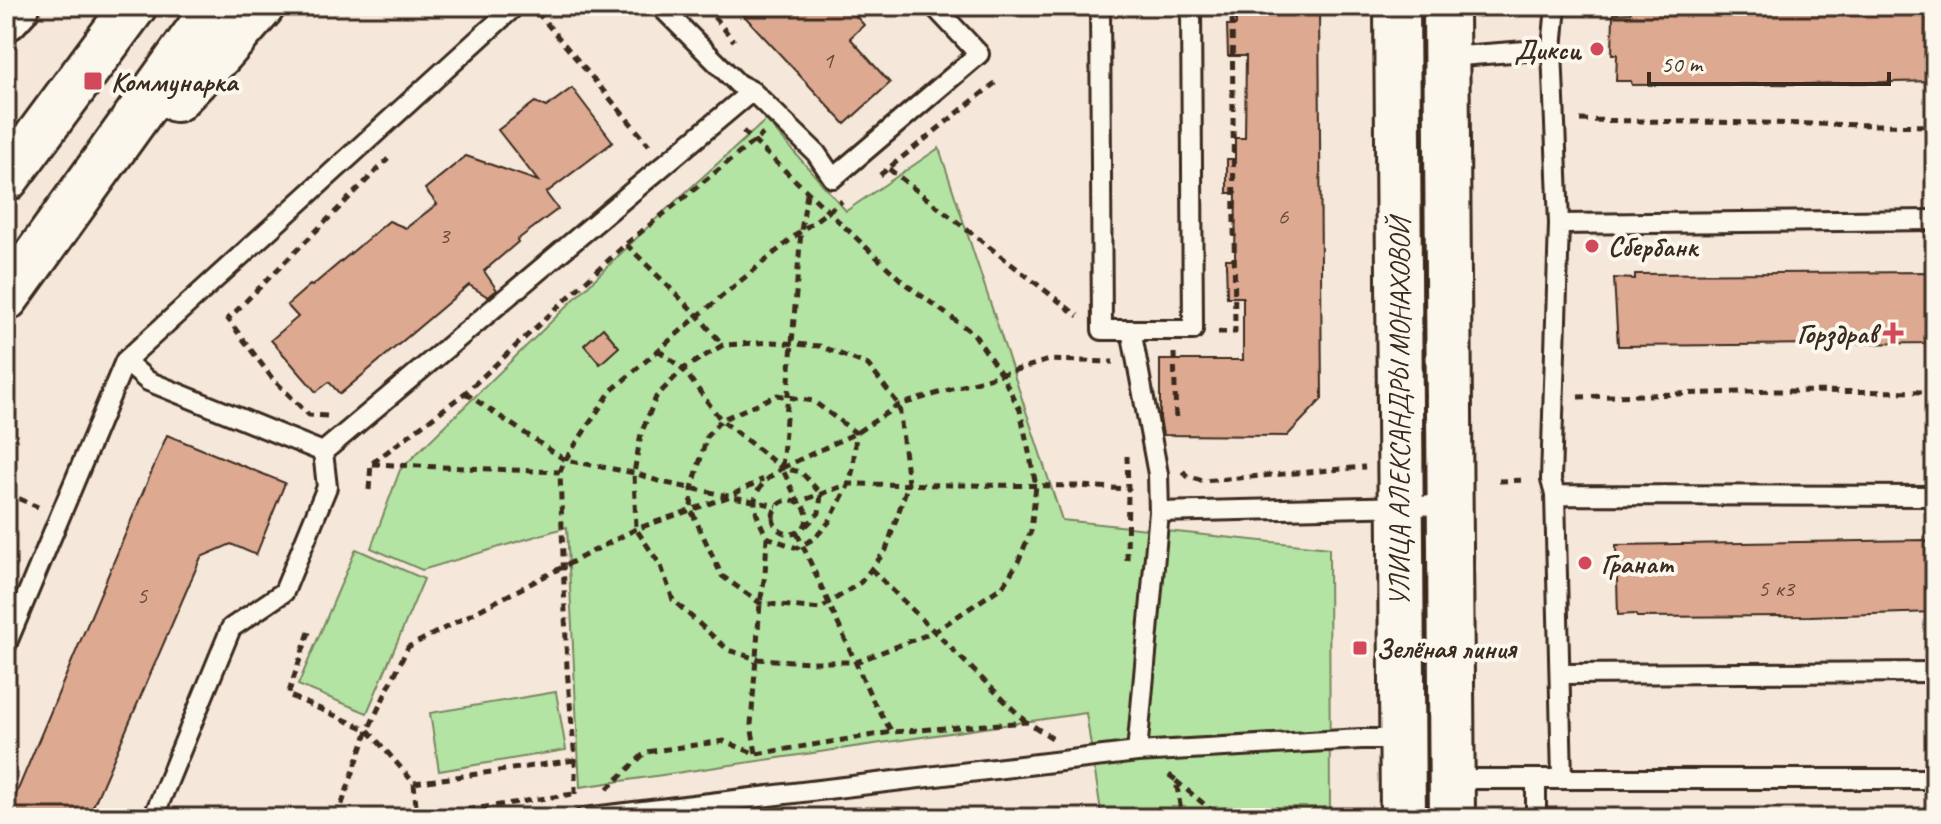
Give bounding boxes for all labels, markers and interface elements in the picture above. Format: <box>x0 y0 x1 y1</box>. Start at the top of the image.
place label: Дикси <box>1515 32 1582 67</box>
scale bar <box>1649 36 1889 86</box>
marker: Дикси <box>1588 40 1606 58</box>
house number: 1 <box>823 45 835 75</box>
text: 50 m <box>1661 49 1704 79</box>
place label: Коммунарка <box>111 64 240 100</box>
marker: Коммунарка <box>82 70 104 92</box>
house number: 6 <box>1278 201 1290 231</box>
street label: УЛИЦА АЛЕКСАНДРЫ МОНАХОВОЙ <box>1382 213 1417 606</box>
house number: 3 <box>439 220 452 250</box>
place label: Сбербанк <box>1608 229 1699 264</box>
marker: Сбербанк <box>1583 237 1601 255</box>
place label: Горздрав <box>1797 316 1882 352</box>
marker: Горздрав <box>1884 324 1902 342</box>
place label: Гранат <box>1601 546 1675 581</box>
marker: Гранат <box>1576 554 1594 572</box>
house number: 5 к3 <box>1758 573 1796 603</box>
house number: 5 <box>137 580 149 610</box>
place label: Зелёная линия <box>1376 631 1518 666</box>
marker: Зелёная линия <box>1351 639 1369 657</box>

